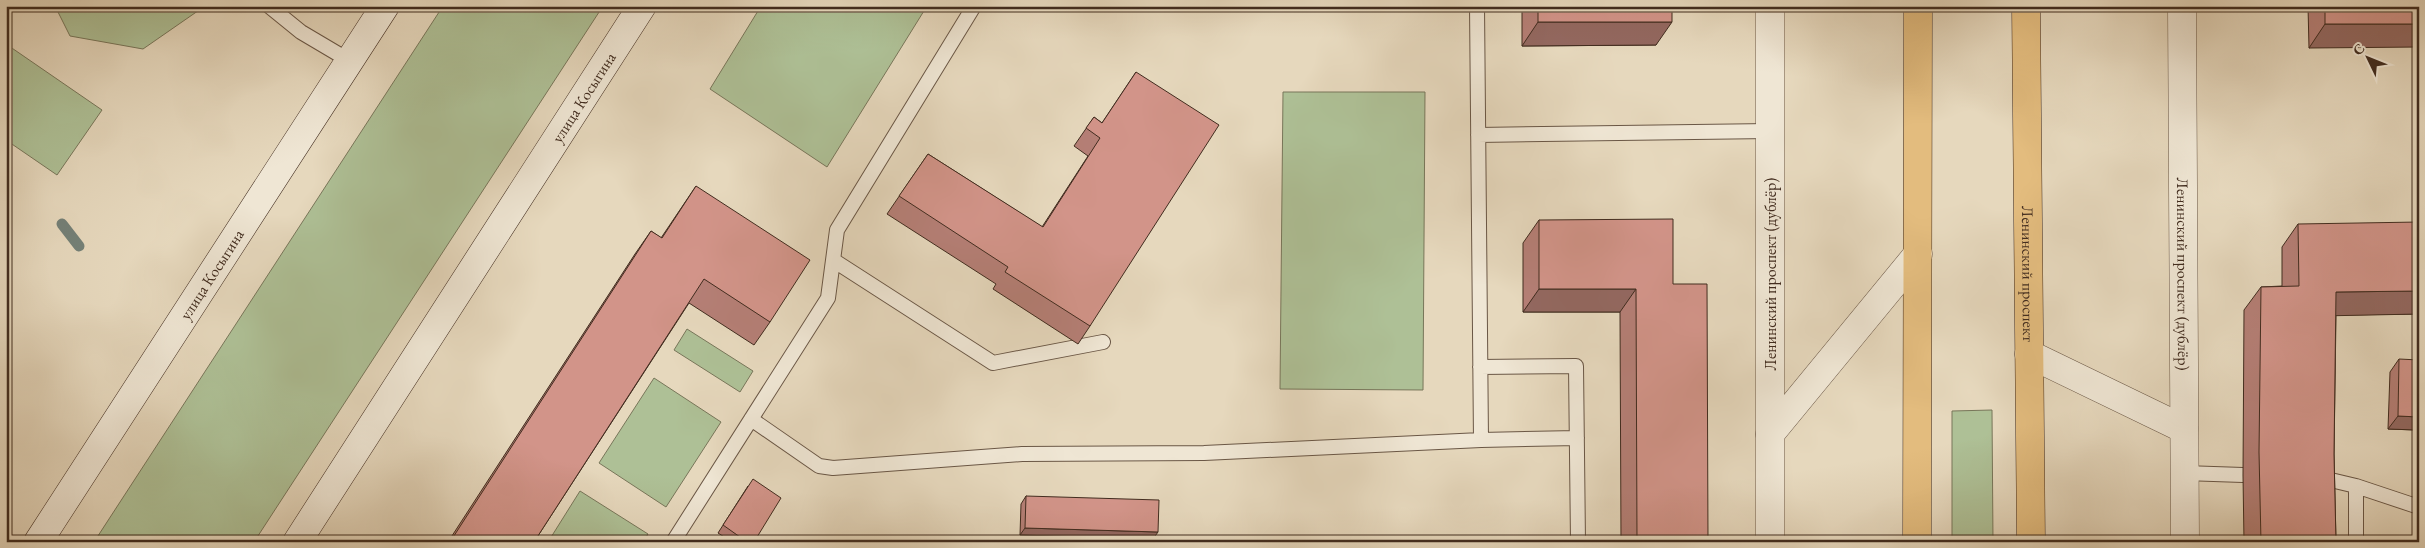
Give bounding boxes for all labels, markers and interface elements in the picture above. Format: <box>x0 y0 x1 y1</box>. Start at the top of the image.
north arrow <box>2342 32 2392 82</box>
text: С <box>2349 39 2369 59</box>
street label: улица Косыгина <box>546 47 621 146</box>
street label: Ленинский проспект (дублёр) <box>2172 177 2195 371</box>
street label: Ленинский проспект (дублёр) <box>1760 178 1781 370</box>
street label: Ленинский проспект <box>2017 206 2040 342</box>
street label: улица Косыгина <box>174 224 249 323</box>

